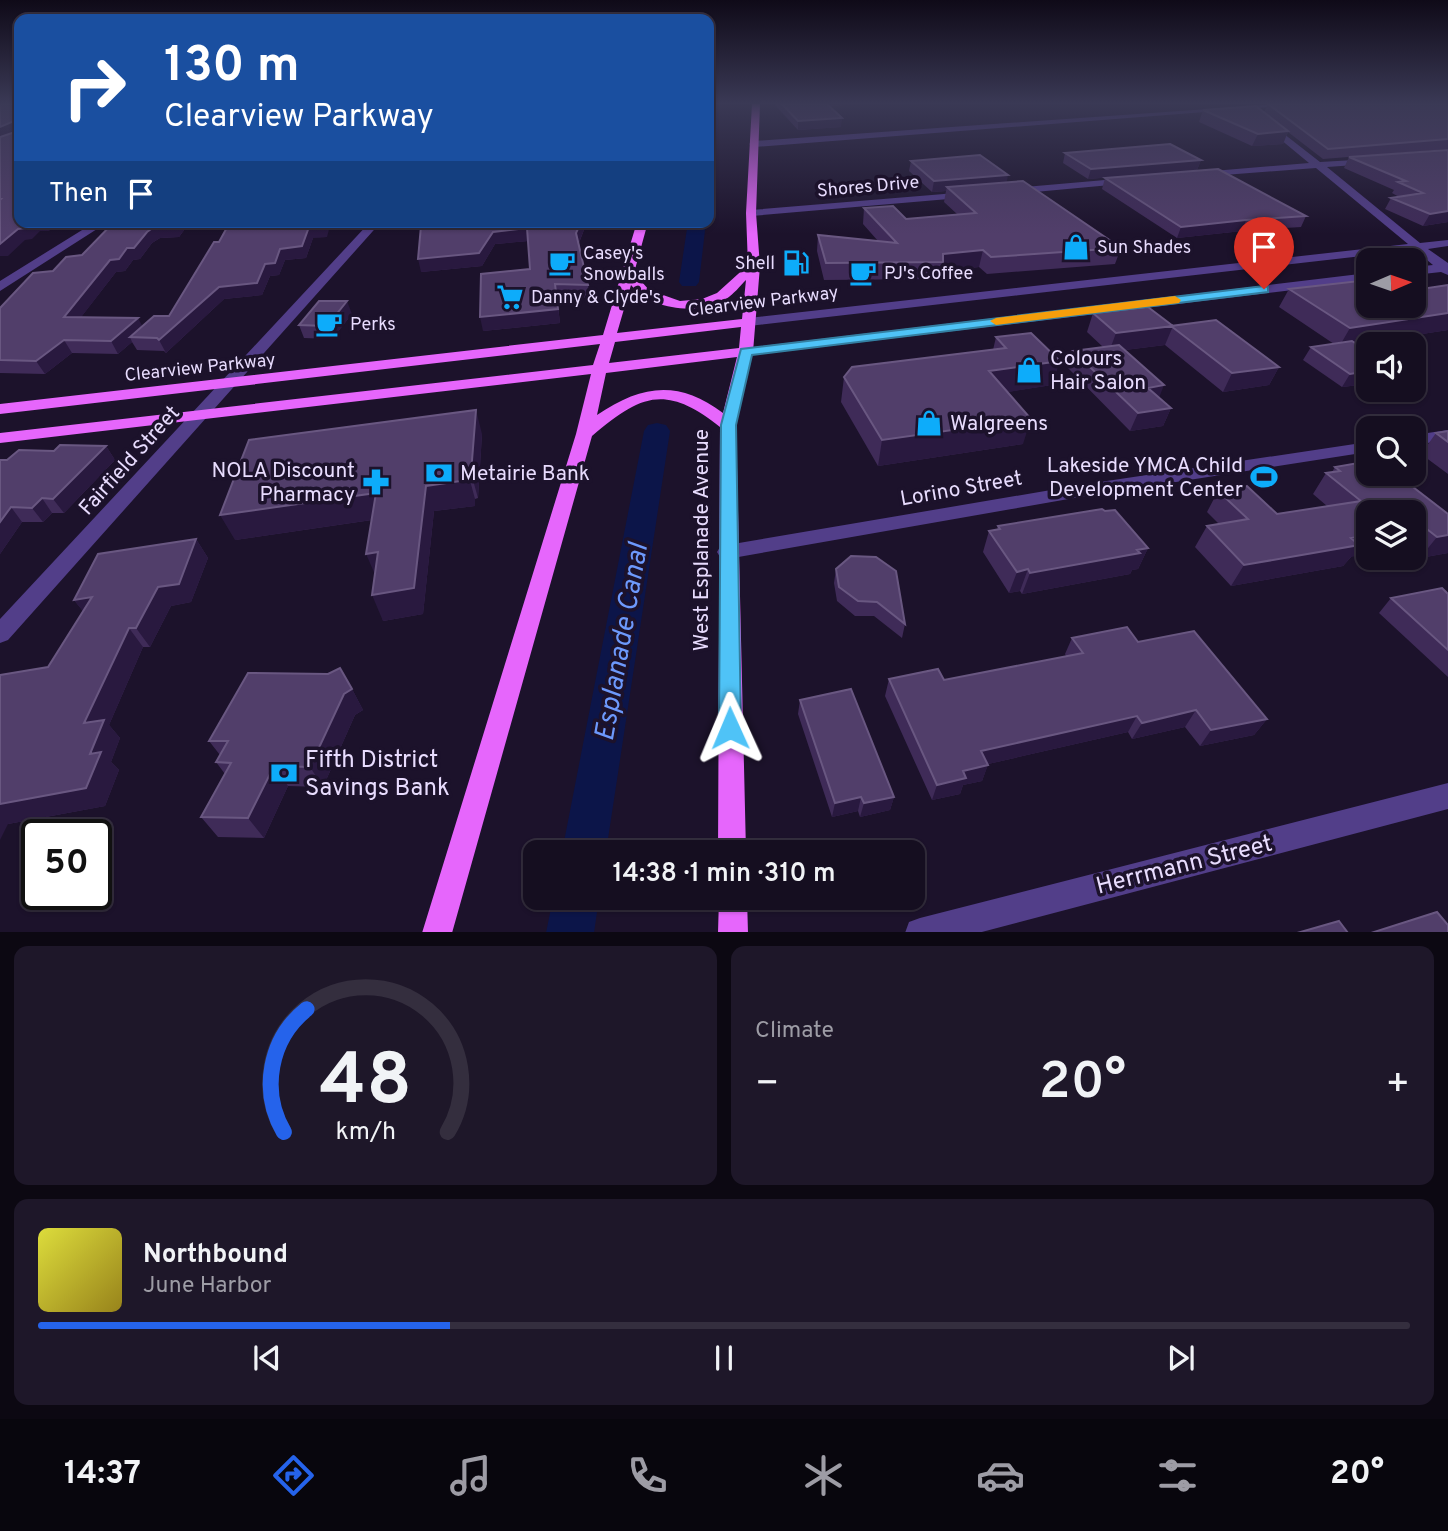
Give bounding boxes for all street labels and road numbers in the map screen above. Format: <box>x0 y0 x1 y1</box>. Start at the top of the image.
street label: Shores Drive <box>816 172 920 203</box>
street label: Clearview Parkway <box>686 282 840 323</box>
street label: Clearview Parkway <box>123 349 277 388</box>
street label: Fairfield Street <box>74 401 186 522</box>
street label: West Esplanade Avenue <box>689 429 716 651</box>
street label: Lorino Street <box>898 465 1024 513</box>
street label: Herrmann Street <box>1093 830 1276 902</box>

